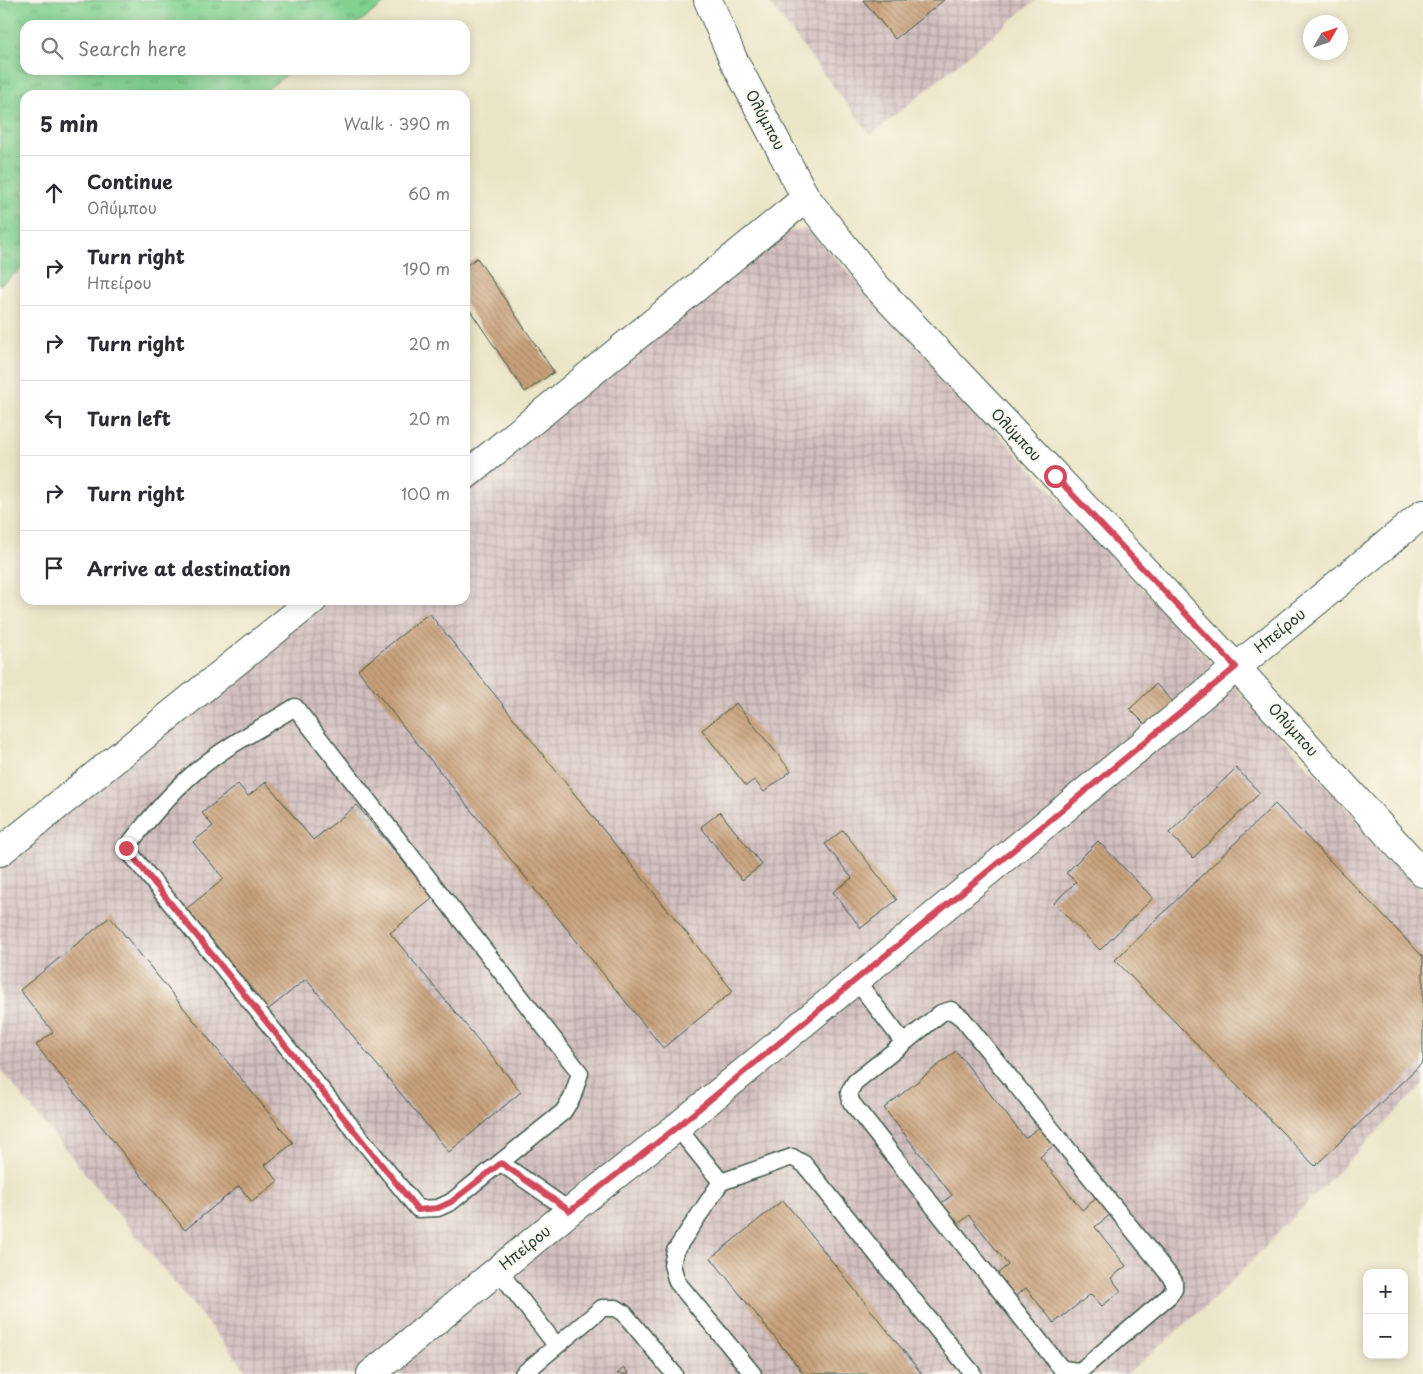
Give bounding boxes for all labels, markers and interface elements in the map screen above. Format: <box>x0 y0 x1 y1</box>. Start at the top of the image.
north arrow <box>1303 15 1348 60</box>
search box <box>20 20 470 75</box>
icon: search <box>38 34 66 62</box>
text: Search here <box>78 34 187 62</box>
street label: Ολύμπου <box>741 85 792 154</box>
text: 5 min <box>40 107 98 139</box>
text: Walk · 390 m <box>344 111 450 135</box>
text: Continue <box>87 167 173 195</box>
icon: ahead <box>40 179 68 207</box>
text: 60 m <box>408 181 450 205</box>
text: Ολύμπου <box>87 195 157 219</box>
text: Turn right <box>87 242 185 270</box>
icon: right <box>40 254 68 282</box>
text: 190 m <box>402 256 450 280</box>
text: Ηπείρου <box>87 270 152 294</box>
icon: right <box>40 329 68 357</box>
text: Turn right <box>87 329 185 357</box>
text: 20 m <box>409 331 450 355</box>
street label: Ολύμπου <box>986 402 1048 466</box>
icon: left <box>40 404 68 432</box>
text: Turn left <box>87 404 171 432</box>
text: 20 m <box>409 406 450 430</box>
route start <box>1044 465 1067 488</box>
icon: right <box>40 479 68 507</box>
text: Turn right <box>87 479 185 507</box>
text: 100 m <box>401 481 450 505</box>
icon: arrive <box>40 554 68 582</box>
text: Arrive at destination <box>87 554 291 582</box>
street label: Ηπείρου <box>1248 602 1310 658</box>
street label: Ολύμπου <box>1264 697 1325 761</box>
route end <box>115 837 138 860</box>
street label: Ηπείρου <box>493 1219 555 1275</box>
map controls <box>1363 1269 1408 1359</box>
button: + <box>1363 1269 1408 1314</box>
button: − <box>1363 1314 1408 1359</box>

